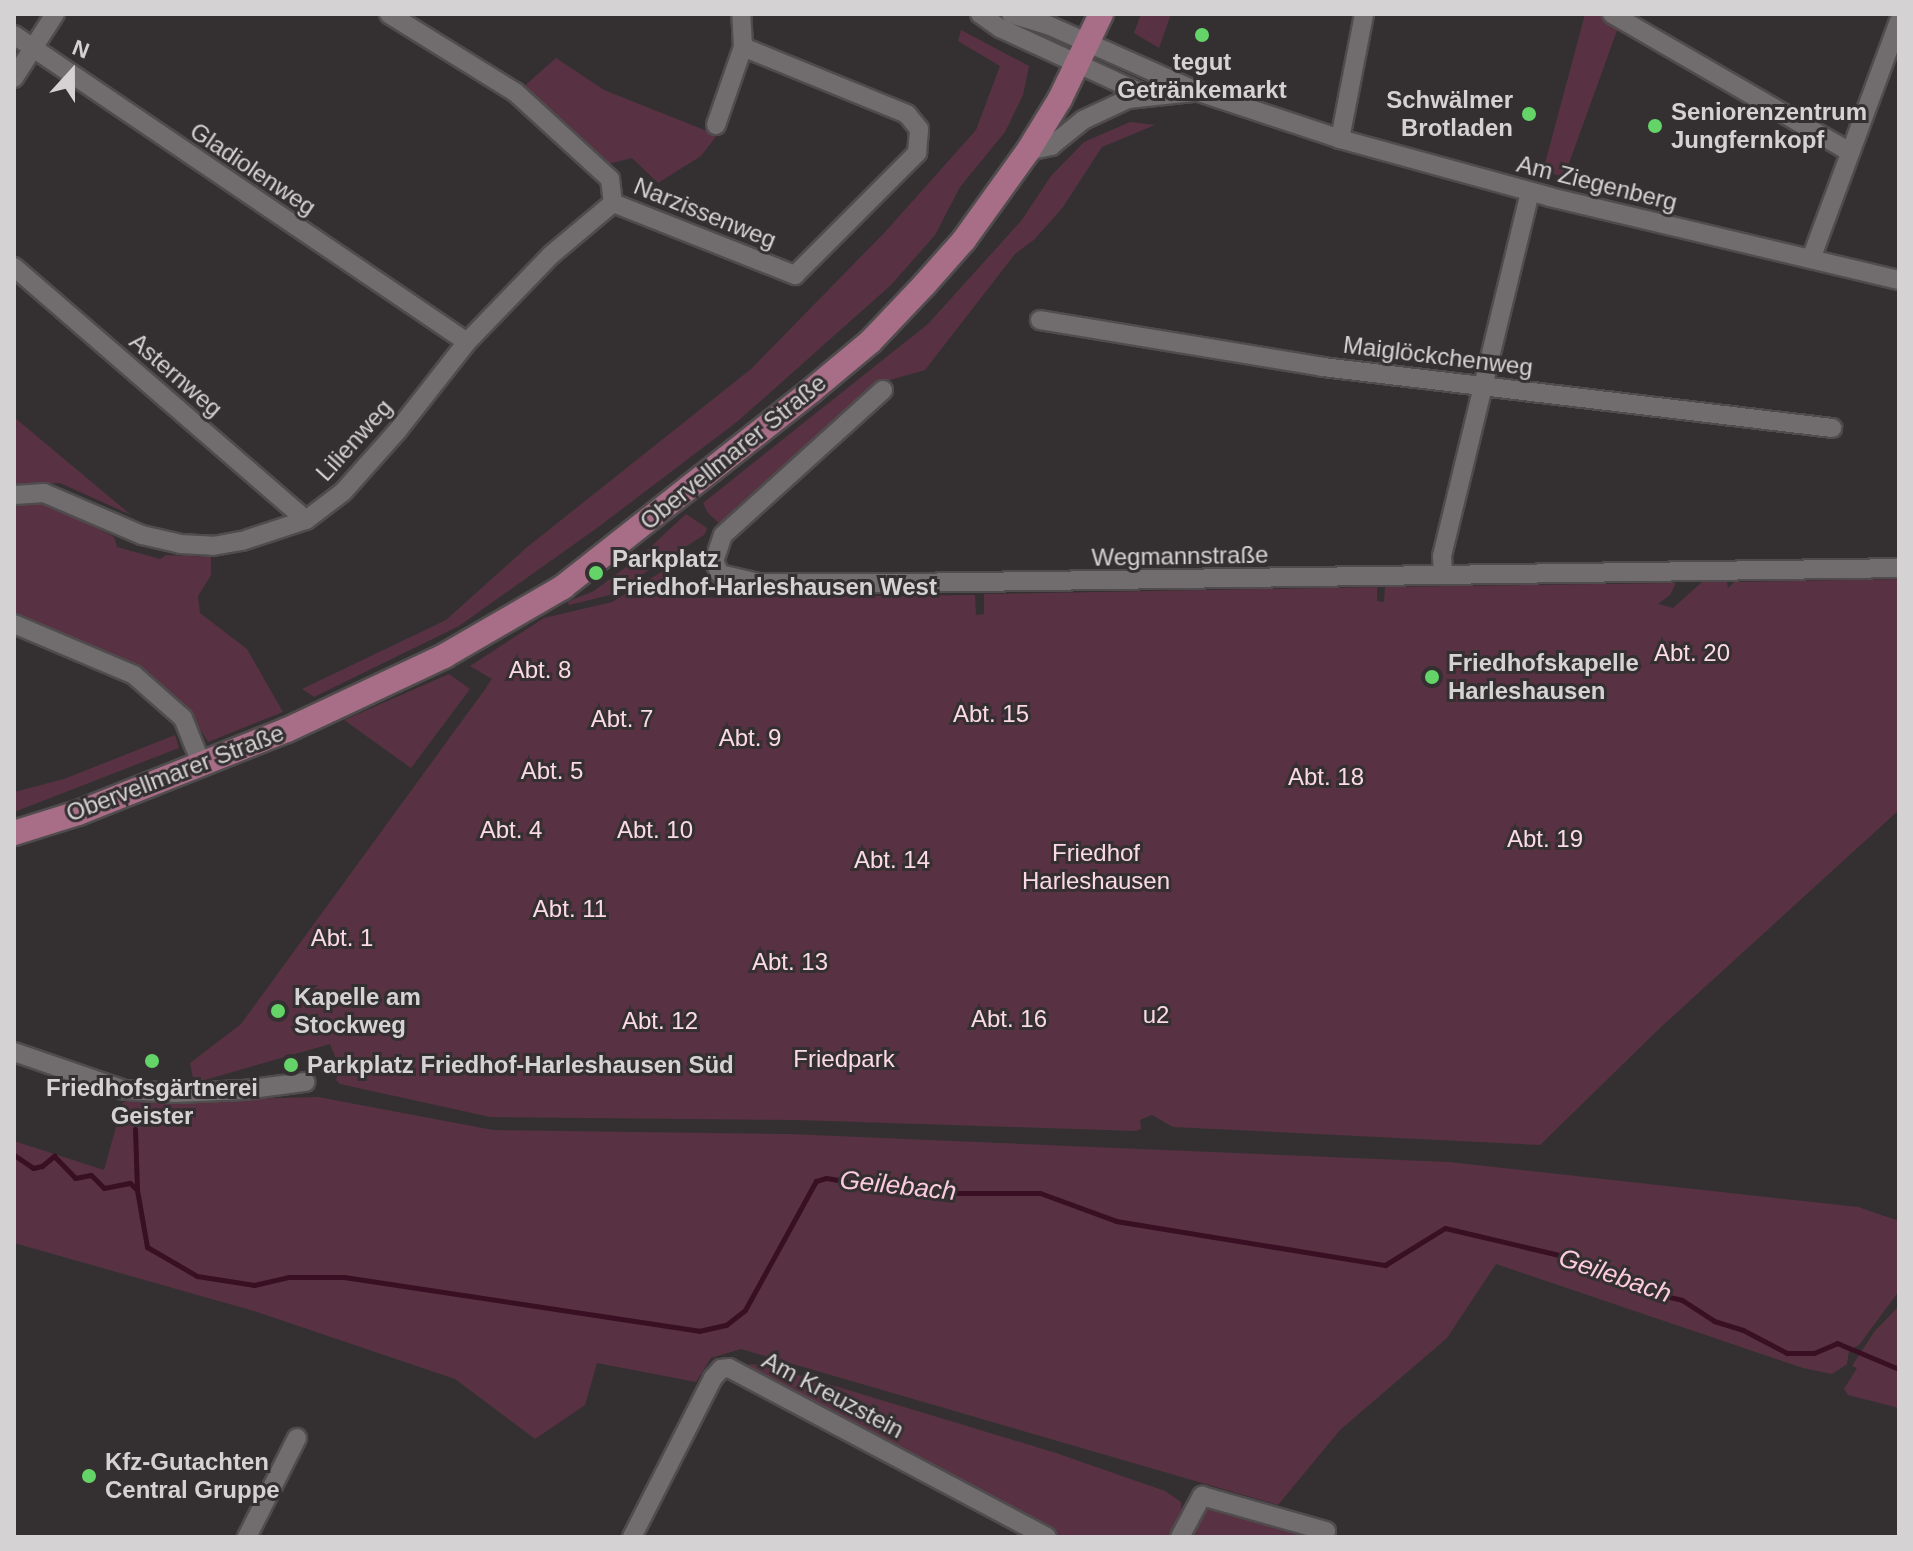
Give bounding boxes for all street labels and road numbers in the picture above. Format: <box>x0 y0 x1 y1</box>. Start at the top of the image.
street label: Gladiolenweg <box>185 116 321 222</box>
street label: Am Ziegenberg <box>1514 149 1680 217</box>
street label: Narzissenweg <box>630 171 780 255</box>
street label: Asternweg <box>124 327 228 423</box>
street label: Maiglöckchenweg <box>1342 330 1534 382</box>
street label: Obervellmarer Straße <box>634 368 832 536</box>
street label: Lilienweg <box>310 393 398 487</box>
street label: Wegmannstraße <box>1091 540 1269 572</box>
street label: Obervellmarer Straße <box>62 718 288 828</box>
street label: Am Kreuzstein <box>757 1346 909 1444</box>

